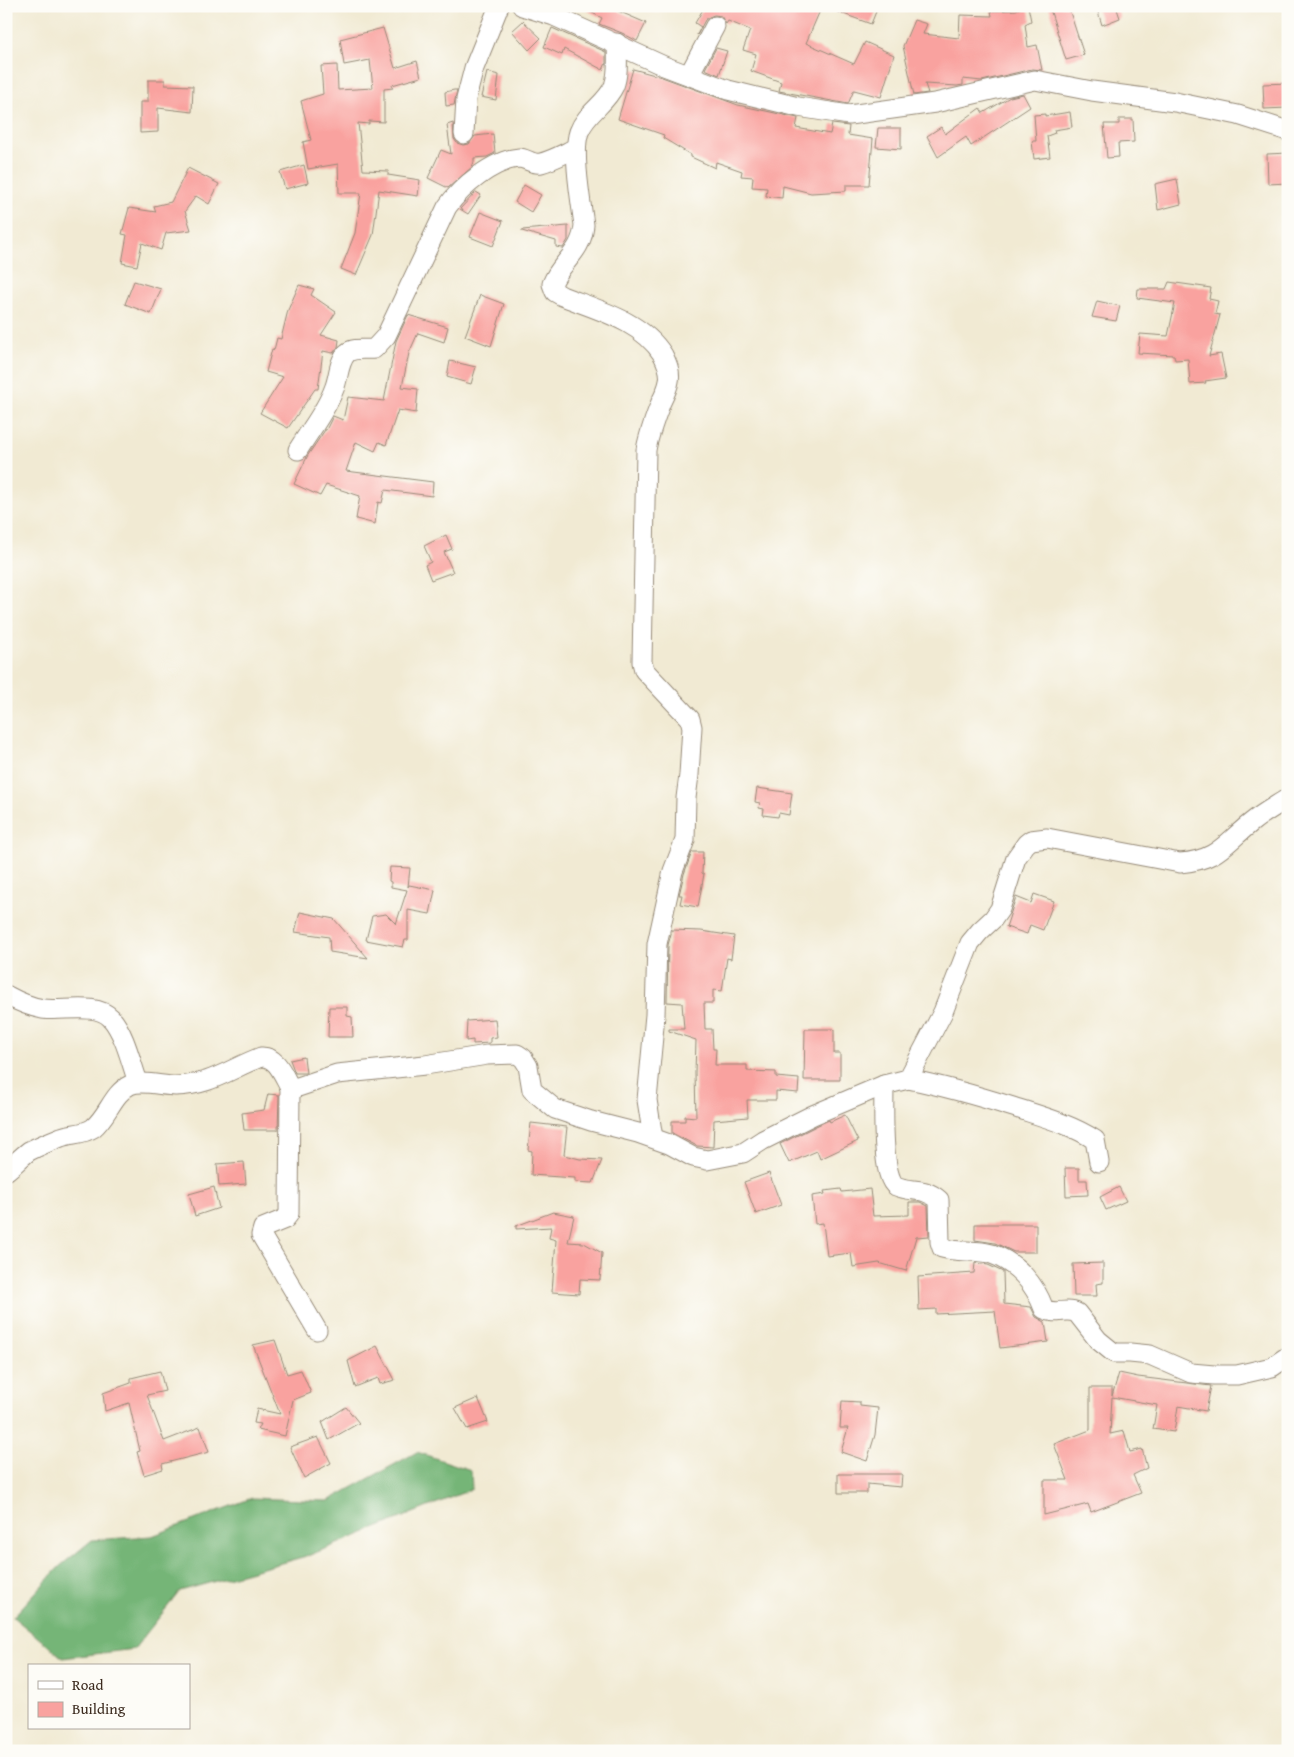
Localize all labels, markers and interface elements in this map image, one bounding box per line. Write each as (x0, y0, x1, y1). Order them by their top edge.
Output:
legend (28, 1664, 190, 1730)
text: Road (72, 1674, 103, 1695)
text: Building (72, 1698, 126, 1719)

